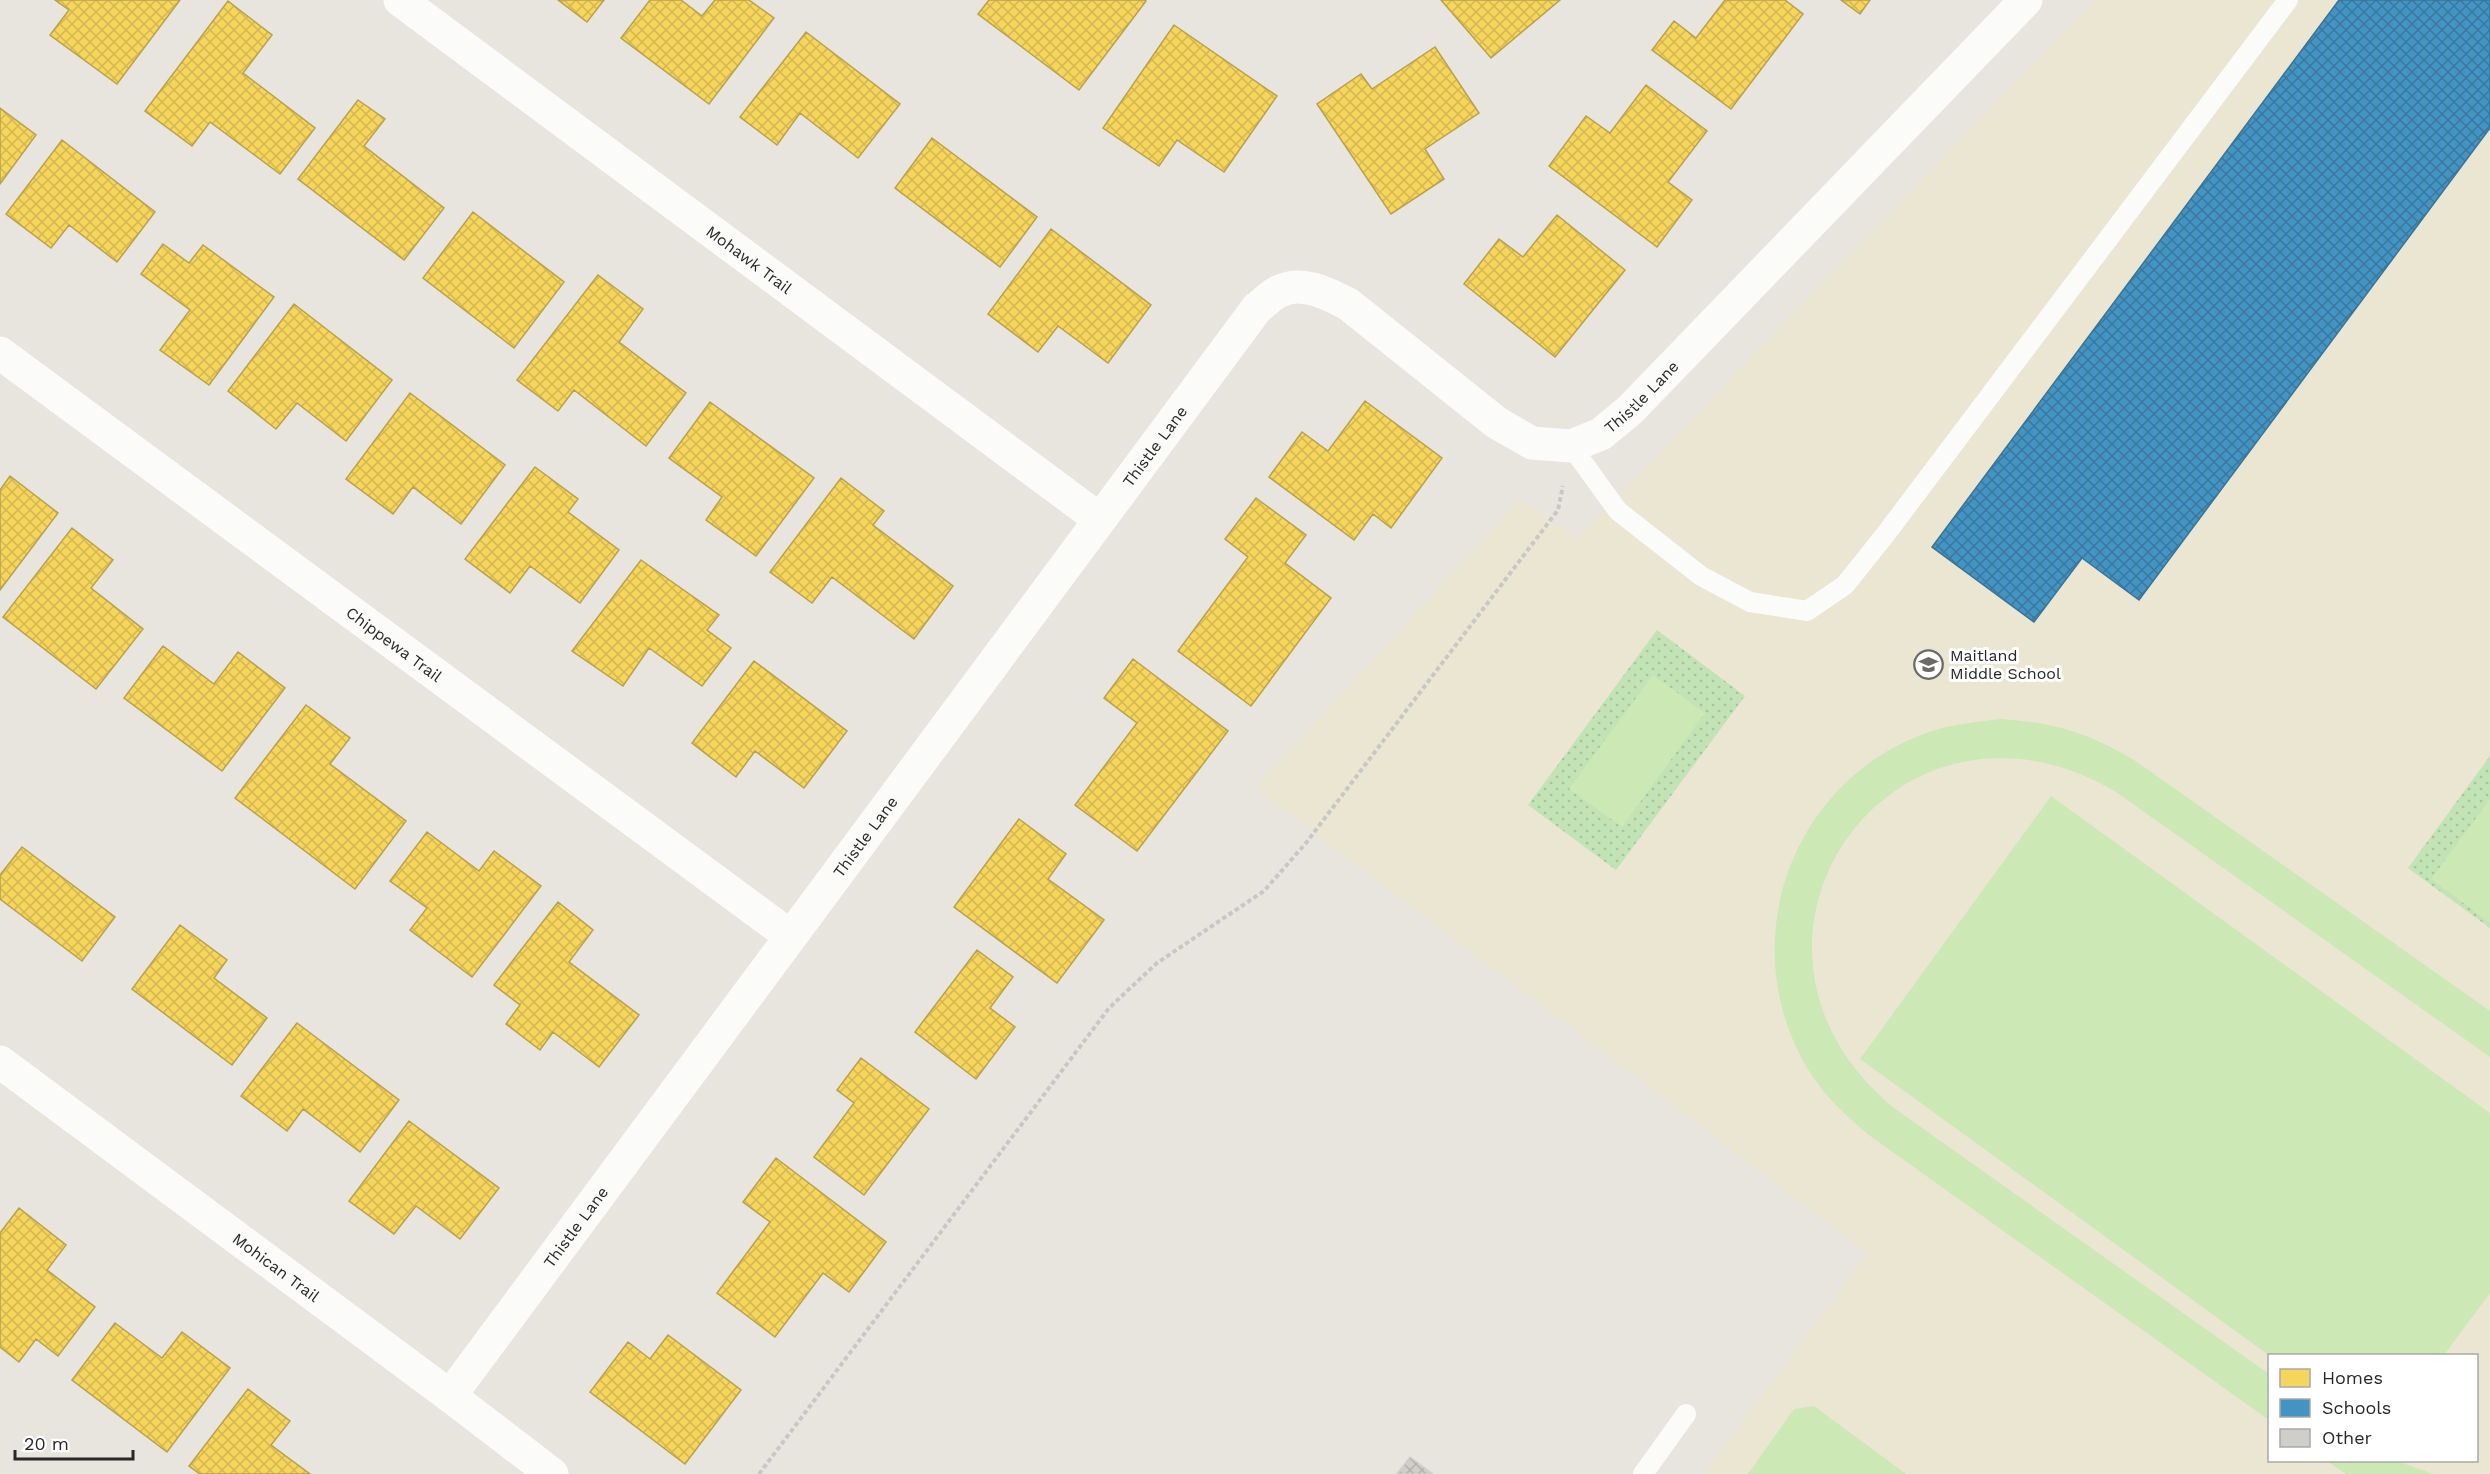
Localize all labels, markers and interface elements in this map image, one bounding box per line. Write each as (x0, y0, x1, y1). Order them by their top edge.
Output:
street label: Mohawk Trail (702, 222, 796, 298)
street label: Thistle Lane (1601, 357, 1683, 437)
street label: Thistle Lane (1119, 402, 1191, 491)
street label: Chippewa Trail (342, 603, 446, 686)
place label: Maitland Middle School (1950, 646, 2061, 683)
school or university icon: Maitland Middle School (1913, 648, 1945, 680)
street label: Thistle Lane (829, 793, 902, 881)
street label: Thistle Lane (540, 1183, 612, 1271)
street label: Mohican Trail (229, 1229, 323, 1306)
legend (2268, 1354, 2478, 1462)
text: Homes (2322, 1367, 2383, 1388)
text: Schools (2322, 1397, 2391, 1418)
scale bar (15, 1423, 134, 1461)
text: Other (2322, 1427, 2372, 1448)
text: 20 m (24, 1433, 69, 1454)

